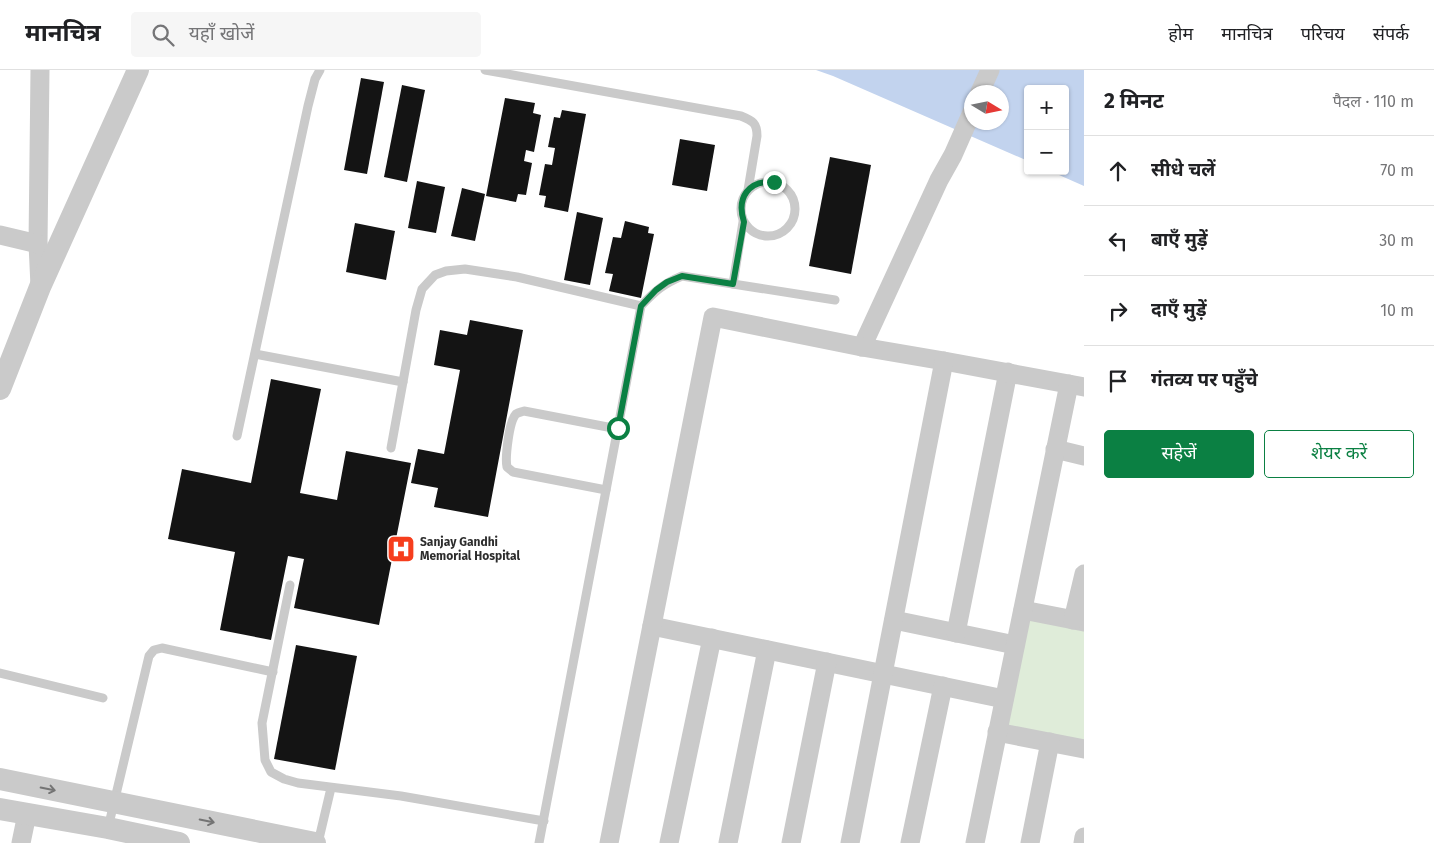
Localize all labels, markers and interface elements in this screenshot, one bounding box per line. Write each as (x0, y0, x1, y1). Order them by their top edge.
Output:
search box (131, 12, 481, 57)
text: मानचित्र (25, 19, 101, 47)
icon: search (149, 21, 177, 49)
text: यहाँ खोजें (189, 22, 254, 45)
text: होम (1168, 23, 1193, 45)
text: मानचित्र (1221, 23, 1273, 45)
text: परिचय (1301, 23, 1345, 45)
text: संपर्क (1373, 23, 1409, 45)
north arrow (964, 85, 1009, 130)
map controls (1024, 85, 1069, 175)
button: + (1024, 85, 1069, 130)
text: 2 मिनट (1104, 88, 1164, 114)
text: पैदल · 110 m (1333, 92, 1414, 111)
button: − (1024, 130, 1069, 175)
icon: ahead (1104, 157, 1132, 185)
text: सीधे चलें (1151, 158, 1215, 181)
text: 70 m (1380, 161, 1414, 180)
route end (763, 171, 786, 194)
icon: left (1104, 227, 1132, 255)
text: बाएँ मुड़ें (1151, 228, 1208, 251)
text: 30 m (1379, 231, 1414, 250)
icon: right (1104, 297, 1132, 325)
text: दाएँ मुड़ें (1151, 298, 1207, 321)
text: 10 m (1380, 301, 1414, 320)
icon: arrive (1104, 367, 1132, 395)
text: गंतव्य पर पहुँचे (1151, 368, 1258, 391)
route start (607, 417, 630, 440)
button: सहेजें (1104, 430, 1254, 478)
button: शेयर करें (1264, 430, 1414, 478)
hospital icon: Sanjay Gandhi Memorial Hospital (386, 534, 416, 564)
place label: Sanjay Gandhi Memorial Hospital (420, 535, 521, 563)
one-way arrow (39, 784, 55, 794)
one-way arrow (199, 817, 215, 826)

